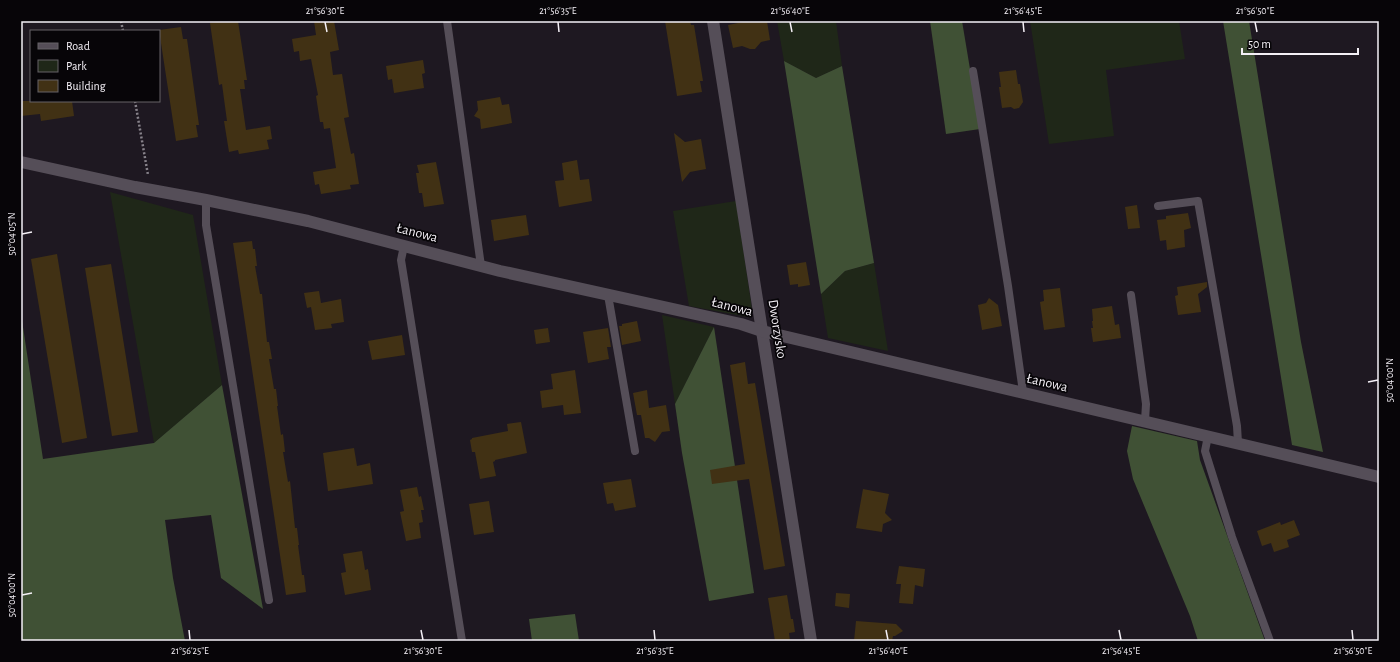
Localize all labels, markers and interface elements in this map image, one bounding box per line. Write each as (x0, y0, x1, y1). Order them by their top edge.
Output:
text: 21°56'30"E (306, 6, 344, 16)
text: 21°56'35"E (539, 6, 577, 16)
text: 21°56'40"E (770, 6, 810, 16)
text: 21°56'45"E (1004, 6, 1042, 16)
text: 21°56'50"E (1236, 6, 1274, 16)
legend (30, 30, 160, 102)
scale bar (1242, 30, 1358, 56)
text: 50 m (1248, 38, 1271, 50)
text: Road (66, 40, 90, 52)
text: Park (66, 60, 87, 72)
text: Building (66, 80, 106, 92)
text: 50°04'05"N (7, 212, 17, 256)
street label: Łanowa (395, 221, 440, 245)
street label: Łanowa (710, 295, 755, 319)
street label: Dworzysko (765, 299, 789, 360)
text: 50°04'00"N (1385, 358, 1395, 402)
street label: Łanowa (1025, 371, 1070, 395)
text: 50°04'00"N (7, 573, 17, 617)
text: 21°56'25"E (171, 646, 209, 656)
text: 21°56'30"E (404, 646, 442, 656)
text: 21°56'35"E (636, 646, 674, 656)
text: 21°56'40"E (868, 646, 908, 656)
text: 21°56'45"E (1102, 646, 1140, 656)
text: 21°56'50"E (1334, 646, 1372, 656)

